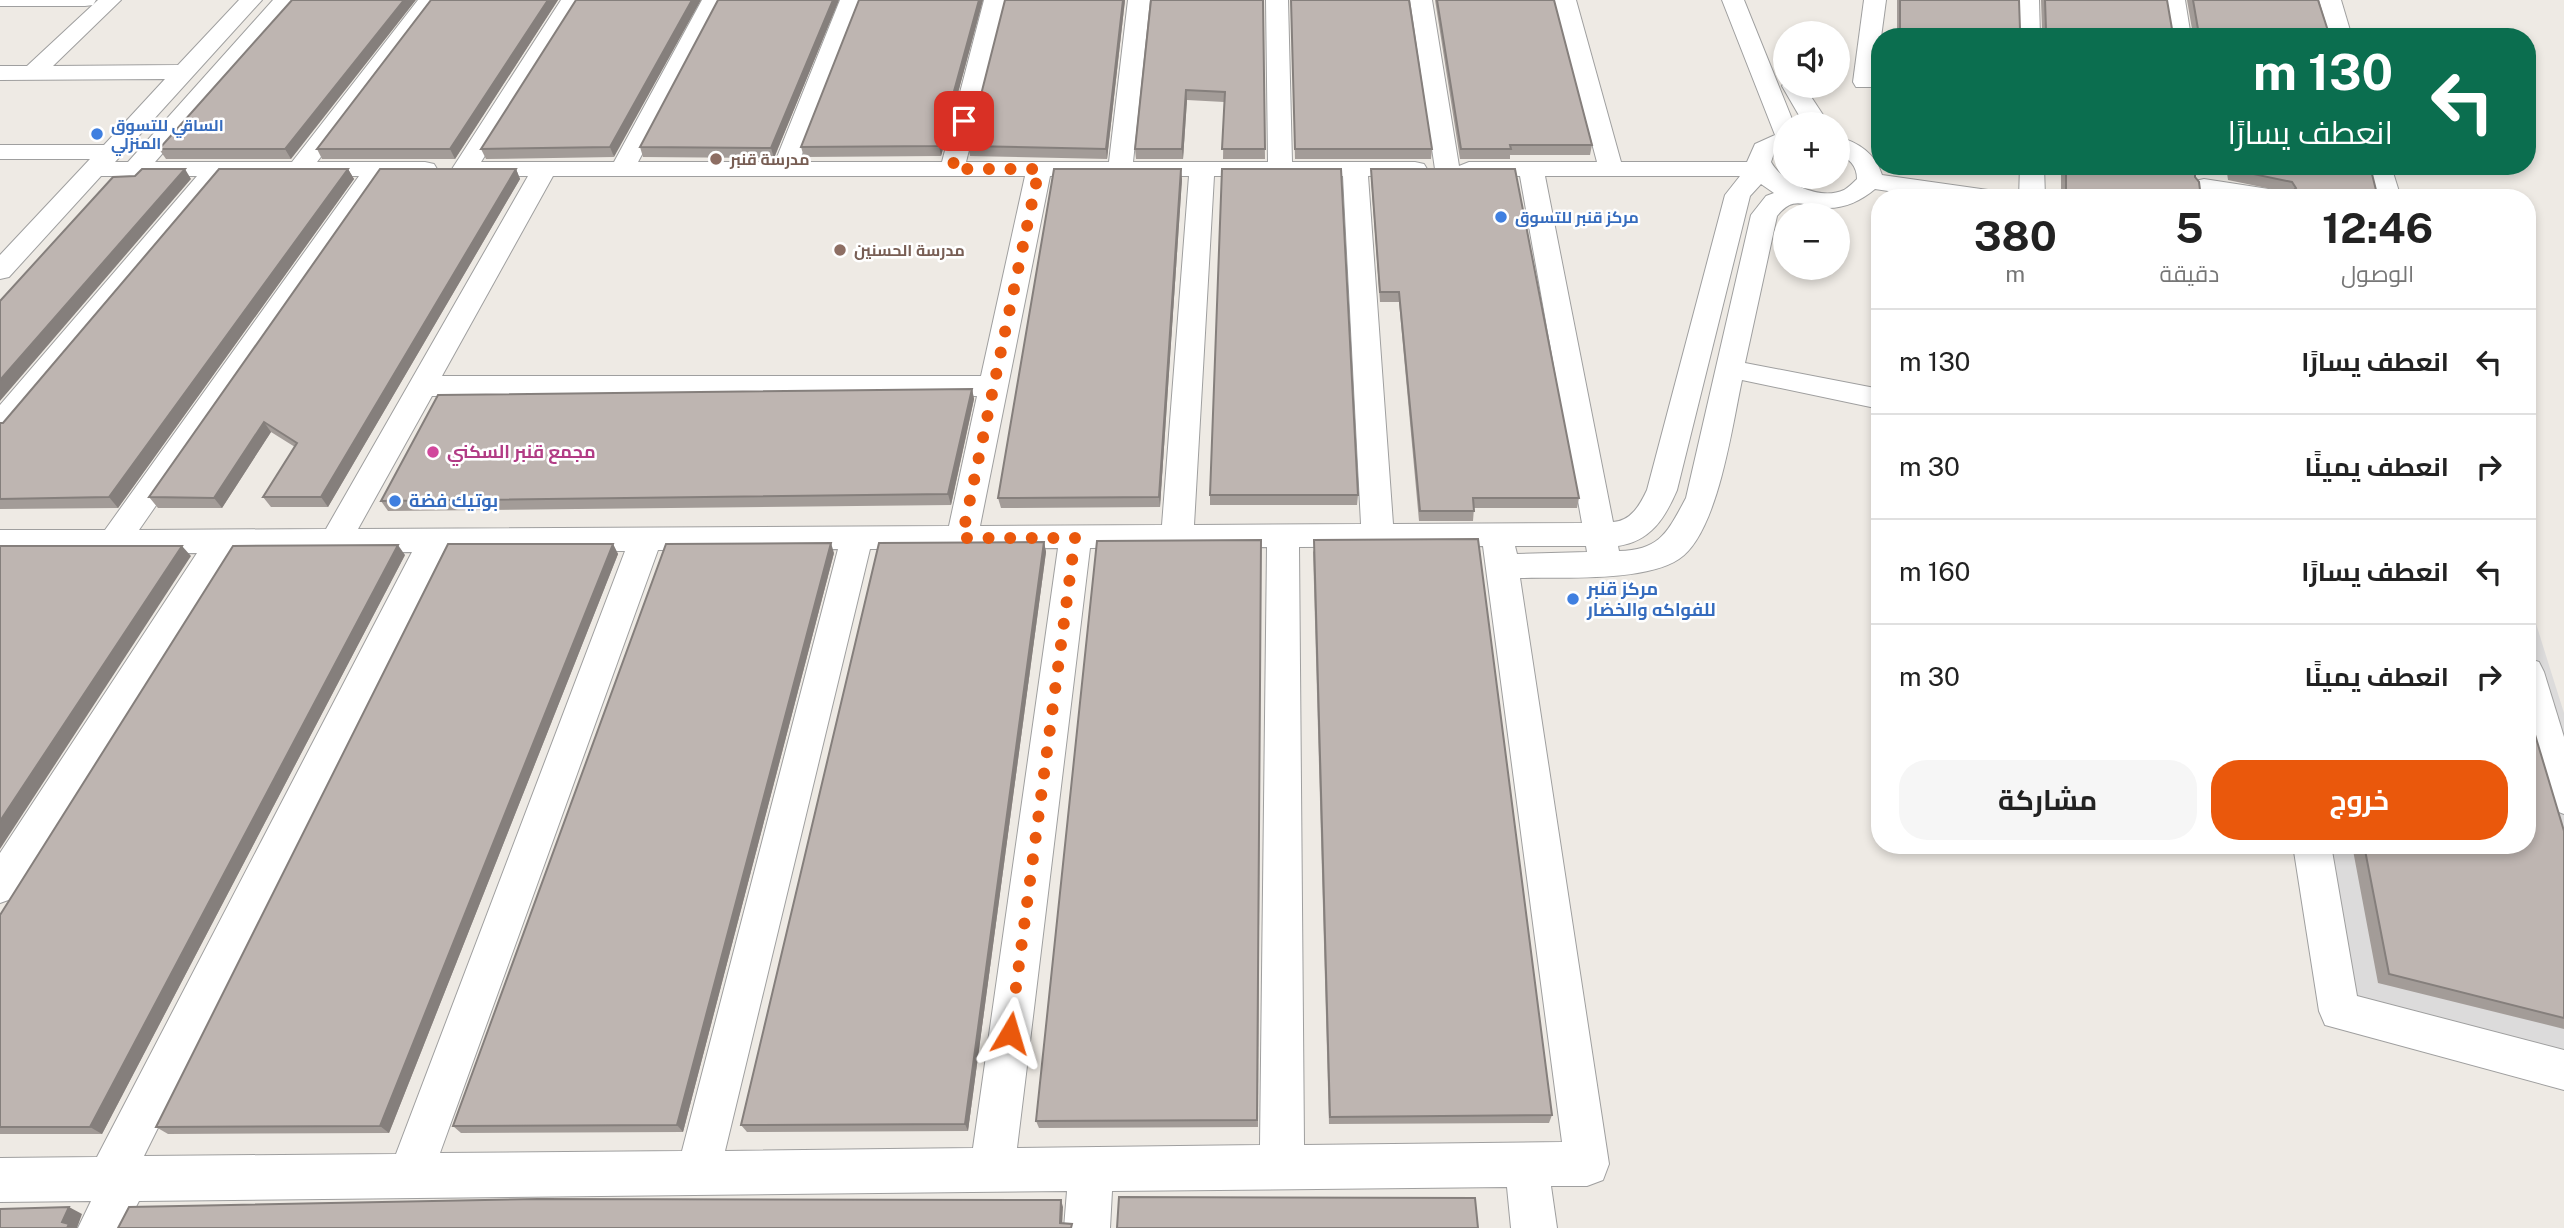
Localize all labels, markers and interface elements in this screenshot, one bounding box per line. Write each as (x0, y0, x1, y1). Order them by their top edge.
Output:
map controls (1773, 21, 1850, 280)
button: sound (1773, 21, 1850, 98)
text: 130 m (2253, 43, 2393, 101)
icon: left (2417, 56, 2508, 147)
pin (934, 91, 994, 151)
icon: arrive (945, 102, 983, 140)
button: + (1773, 112, 1850, 189)
text: انعطف يسارًا (2227, 114, 2393, 151)
place label: الساقي للتسوق المنزلي (111, 116, 224, 156)
marker: الساقي للتسوق المنزلي (89, 126, 105, 142)
place label: مدرسة قنبر (729, 150, 809, 169)
marker: مدرسة قنبر (708, 151, 724, 167)
button: − (1773, 203, 1850, 280)
text: 5 (2175, 203, 2204, 252)
text: 12:46 (2322, 203, 2433, 252)
place label: مركز قنبر للتسوق (1515, 208, 1639, 227)
marker: مركز قنبر للتسوق (1493, 209, 1509, 225)
text: 380 (1974, 211, 2057, 260)
place label: مدرسة الحسنين (854, 241, 965, 260)
marker: مدرسة الحسنين (832, 242, 848, 258)
text: m (2005, 260, 2025, 287)
text: دقيقة (2160, 260, 2219, 287)
text: الوصول (2341, 260, 2414, 287)
icon: left (2470, 343, 2508, 381)
text: 130 m (1899, 346, 1971, 377)
text: انعطف يسارًا (2301, 346, 2449, 377)
place label: مجمع قنبر السكني (447, 441, 596, 467)
marker: مجمع قنبر السكني (425, 444, 441, 460)
icon: right (2470, 448, 2508, 486)
text: 30 m (1899, 451, 1960, 482)
text: انعطف يمينًا (2305, 451, 2449, 482)
place label: بوتيك فضة (409, 490, 498, 512)
marker: بوتيك فضة (387, 493, 403, 509)
icon: left (2470, 553, 2508, 591)
text: 160 m (1899, 556, 1970, 587)
text: انعطف يسارًا (2301, 556, 2449, 587)
place label: مركز قنبر للفواكه والخضار (1586, 578, 1716, 621)
marker: مركز قنبر للفواكه والخضار (1565, 591, 1581, 607)
icon: right (2470, 658, 2508, 696)
text: 30 m (1899, 661, 1960, 692)
text: انعطف يمينًا (2305, 661, 2449, 692)
button: مشاركة (1899, 760, 2197, 840)
button: خروج (2211, 760, 2508, 840)
position arrow (973, 996, 1047, 1070)

